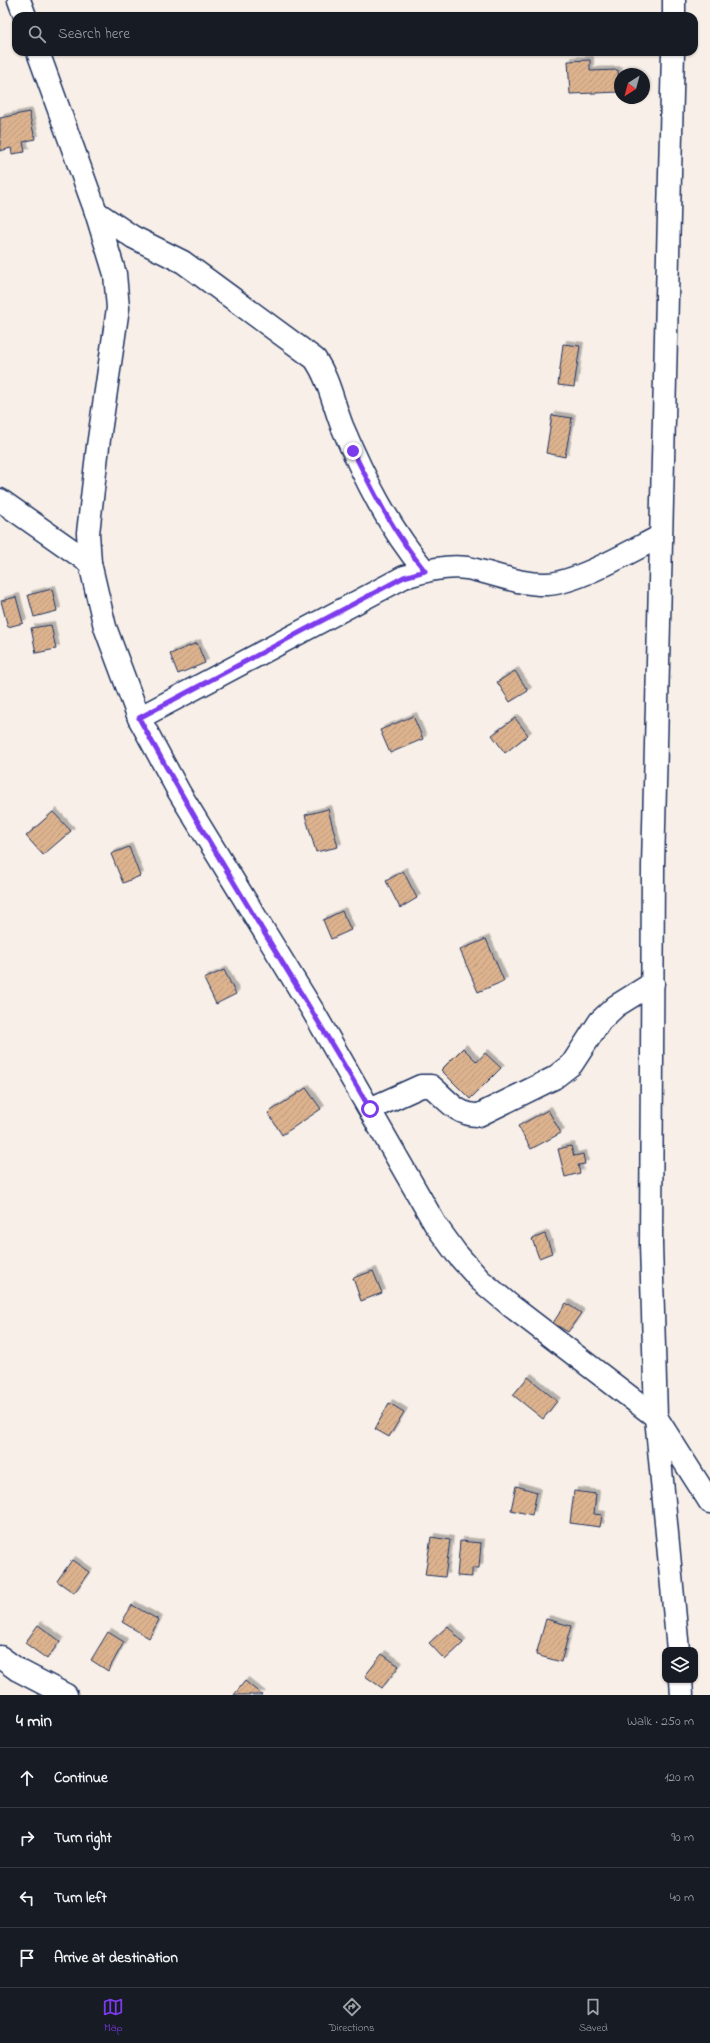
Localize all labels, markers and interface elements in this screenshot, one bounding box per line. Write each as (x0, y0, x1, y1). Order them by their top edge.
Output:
search box (12, 12, 698, 56)
icon: search (26, 23, 48, 45)
text: Search here (58, 23, 130, 45)
north arrow (614, 68, 650, 104)
route end (344, 442, 362, 460)
route start (361, 1100, 379, 1118)
map controls (662, 1647, 698, 1683)
button: layers (662, 1647, 698, 1683)
text: 4 min (16, 1709, 52, 1734)
text: Walk · 250 m (627, 1712, 694, 1731)
icon: ahead (16, 1767, 38, 1789)
text: Continue (54, 1767, 108, 1789)
text: 120 m (664, 1768, 694, 1787)
icon: right (16, 1827, 38, 1849)
text: Turn right (54, 1827, 112, 1849)
text: 90 m (671, 1828, 694, 1847)
icon: left (16, 1887, 38, 1909)
text: Turn left (54, 1887, 107, 1909)
text: 40 m (670, 1888, 694, 1907)
icon: arrive (16, 1947, 38, 1969)
text: Arrive at destination (54, 1947, 178, 1969)
tab: Map (102, 1996, 124, 2036)
tab: Directions (329, 1996, 375, 2036)
tab: Saved (579, 1996, 608, 2036)

